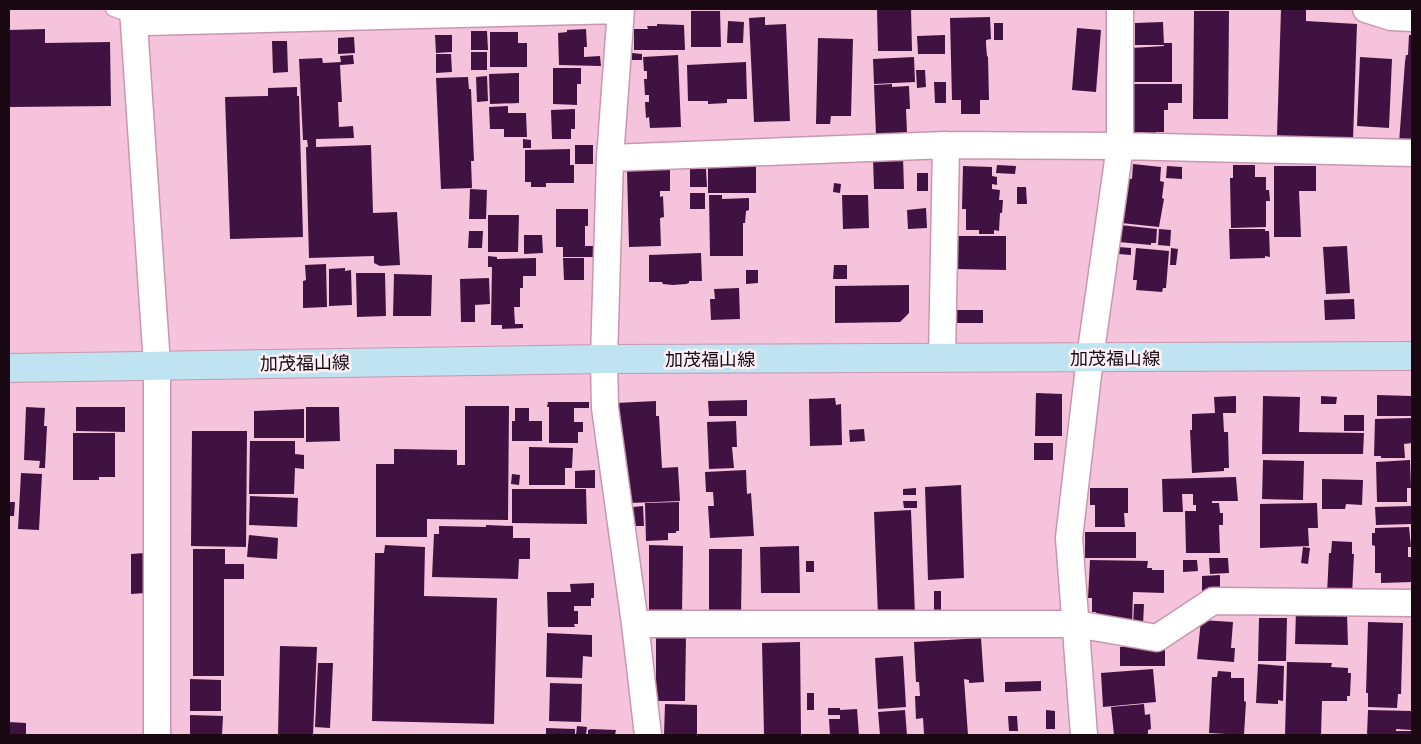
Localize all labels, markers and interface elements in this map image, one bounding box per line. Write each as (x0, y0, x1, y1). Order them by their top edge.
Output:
street label: 加茂福山線 (1070, 347, 1160, 370)
street label: 加茂福山線 (665, 348, 755, 371)
street label: 加茂福山線 (260, 351, 350, 375)

